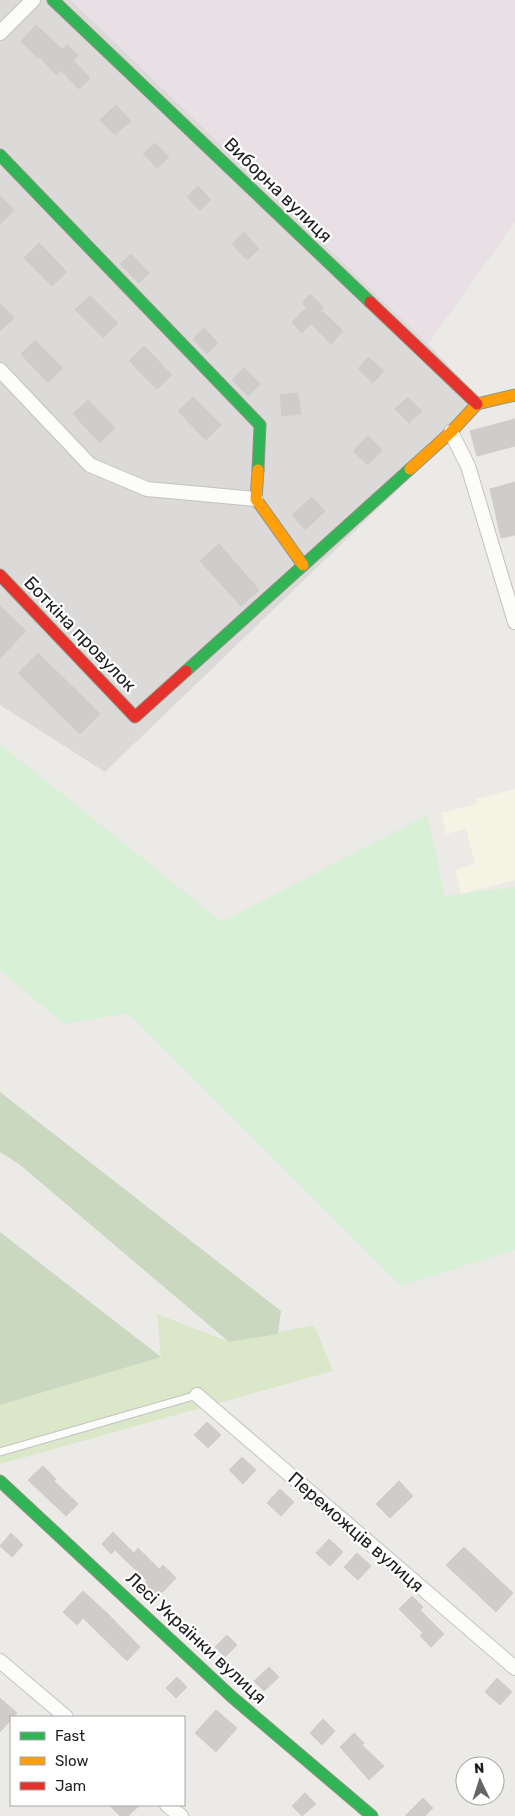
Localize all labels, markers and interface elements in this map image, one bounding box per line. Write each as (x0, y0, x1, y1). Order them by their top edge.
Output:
street label: Виборна вулиця (219, 133, 337, 247)
street label: Боткіна провулок (19, 572, 141, 697)
street label: Переможців вулиця (284, 1467, 428, 1597)
street label: Лесі Українки вулиця (121, 1567, 271, 1709)
legend (10, 1716, 185, 1806)
text: Fast (55, 1727, 85, 1745)
text: Slow (55, 1752, 88, 1770)
north arrow (455, 1756, 505, 1806)
text: N (474, 1760, 485, 1777)
text: Jam (55, 1777, 86, 1795)

